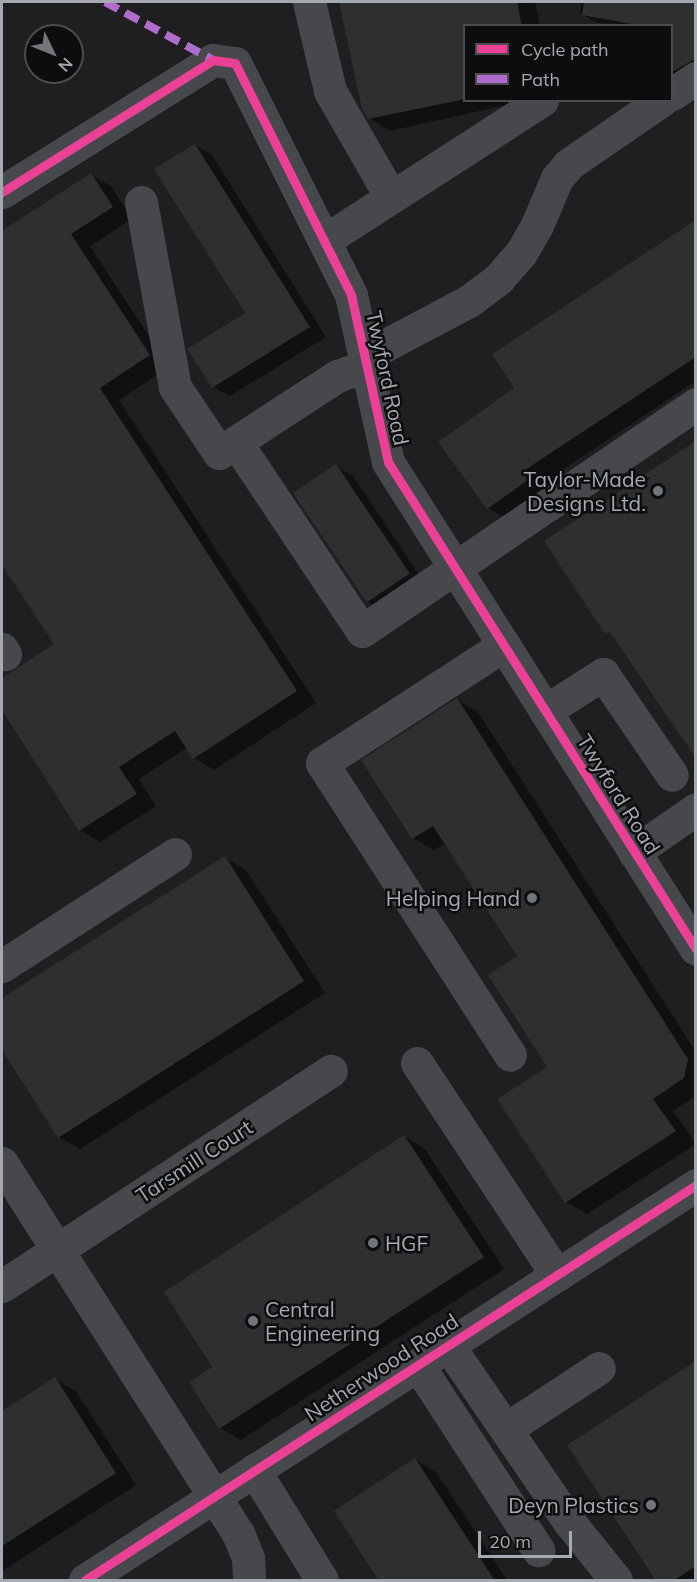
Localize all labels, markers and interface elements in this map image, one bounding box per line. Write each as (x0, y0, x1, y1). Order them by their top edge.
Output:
north arrow (24, 24, 84, 84)
legend (463, 24, 673, 102)
text: Cycle path (521, 38, 608, 61)
text: N (54, 54, 77, 76)
text: Path (521, 68, 560, 91)
street label: Twyford Road (361, 308, 415, 448)
place label: Taylor-Made Designs Ltd. (524, 466, 646, 516)
marker: Taylor-Made Designs Ltd. (651, 484, 665, 498)
street label: Twyford Road (572, 729, 666, 859)
place label: Helping Hand (386, 885, 520, 911)
marker: Helping Hand (525, 891, 539, 905)
street label: Tarsmill Court (131, 1114, 257, 1208)
place label: HGF (385, 1230, 428, 1256)
marker: HGF (366, 1236, 380, 1250)
place label: Central Engineering (265, 1296, 380, 1346)
street label: Netherwood Road (299, 1308, 463, 1426)
marker: Central Engineering (246, 1314, 260, 1328)
place label: Deyn Plastics (508, 1492, 639, 1518)
marker: Deyn Plastics (644, 1498, 658, 1512)
scale bar (481, 1519, 576, 1557)
text: 20 m (489, 1530, 531, 1553)

